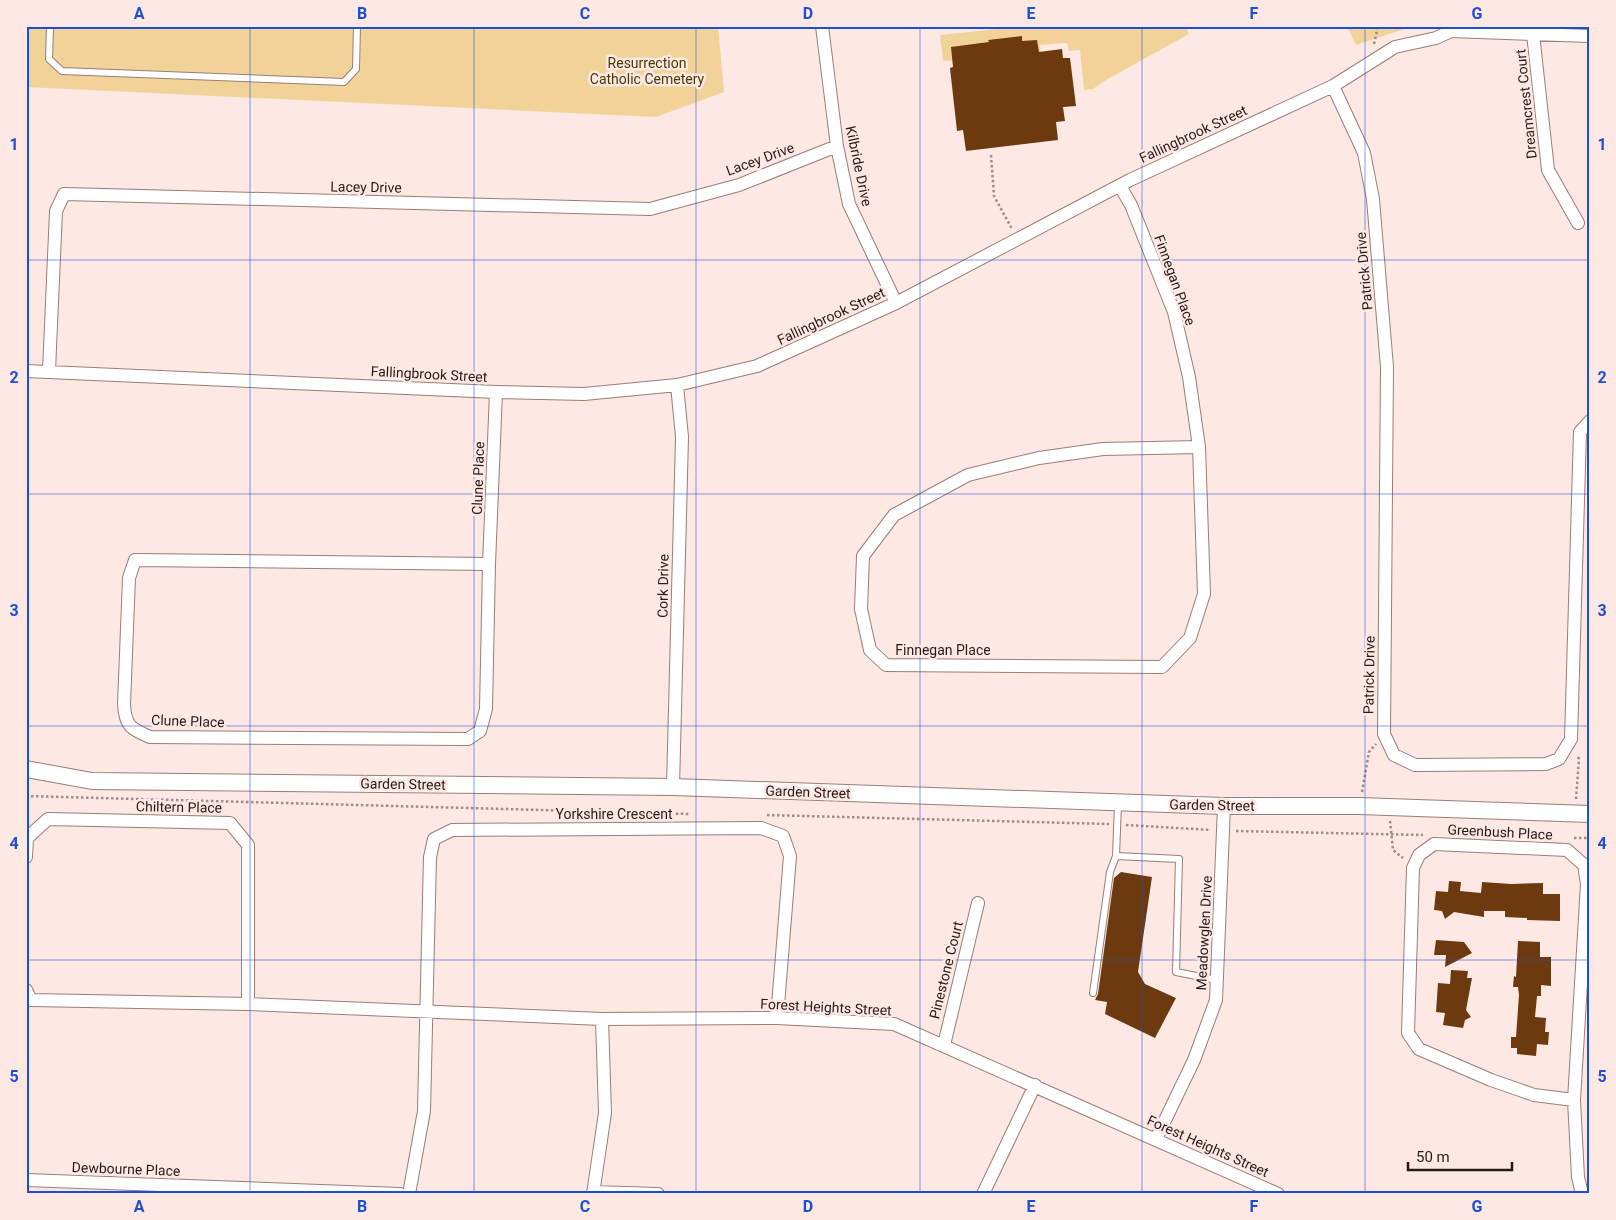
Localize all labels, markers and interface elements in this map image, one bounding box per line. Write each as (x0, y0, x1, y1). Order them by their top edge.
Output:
text: A (134, 4, 145, 23)
text: B (357, 4, 367, 23)
text: C (580, 4, 590, 23)
text: D (803, 4, 813, 23)
text: E (1027, 4, 1036, 23)
text: F (1250, 4, 1259, 23)
text: G (1472, 4, 1483, 23)
street label: Dreamcrest Court (1512, 48, 1540, 160)
park label: Resurrection Catholic Cemetery (590, 55, 705, 87)
street label: Fallingbrook Street (1137, 102, 1250, 166)
street label: Kilbride Drive (843, 124, 875, 208)
text: 1 (9, 135, 19, 154)
text: 1 (1597, 135, 1607, 154)
street label: Lacey Drive (724, 139, 796, 179)
street label: Lacey Drive (330, 178, 402, 196)
street label: Patrick Drive (1353, 231, 1375, 311)
street label: Finnegan Place (1151, 232, 1199, 328)
street label: Fallingbrook Street (775, 284, 888, 348)
street label: Fallingbrook Street (370, 363, 488, 385)
text: 2 (9, 368, 19, 387)
text: 2 (1597, 368, 1607, 387)
street label: Clune Place (469, 441, 487, 515)
street label: Cork Drive (654, 554, 672, 618)
text: 3 (9, 601, 19, 620)
text: 3 (1597, 601, 1607, 620)
street label: Patrick Drive (1360, 636, 1378, 714)
street label: Finnegan Place (895, 642, 991, 658)
street label: Clune Place (151, 712, 225, 730)
street label: Garden Street (360, 775, 446, 793)
street label: Garden Street (765, 783, 851, 801)
street label: Garden Street (1169, 796, 1255, 814)
street label: Chiltern Place (136, 798, 222, 816)
street label: Yorkshire Crescent (555, 806, 673, 822)
street label: Greenbush Place (1447, 821, 1553, 843)
text: 4 (9, 834, 19, 853)
text: 4 (1597, 834, 1607, 853)
street label: Meadowglen Drive (1193, 875, 1215, 991)
street label: Pinestone Court (926, 919, 966, 1021)
street label: Forest Heights Street (760, 996, 892, 1018)
text: 5 (9, 1067, 19, 1086)
text: 5 (1597, 1067, 1607, 1086)
street label: Forest Heights Street (1145, 1112, 1272, 1180)
scale bar (1408, 1140, 1512, 1172)
text: 50 m (1416, 1148, 1450, 1166)
street label: Dewbourne Place (71, 1159, 181, 1179)
text: A (134, 1197, 145, 1216)
text: B (357, 1197, 367, 1216)
text: C (580, 1197, 590, 1216)
text: D (803, 1197, 813, 1216)
text: E (1027, 1197, 1036, 1216)
text: F (1250, 1197, 1259, 1216)
text: G (1472, 1197, 1483, 1216)

